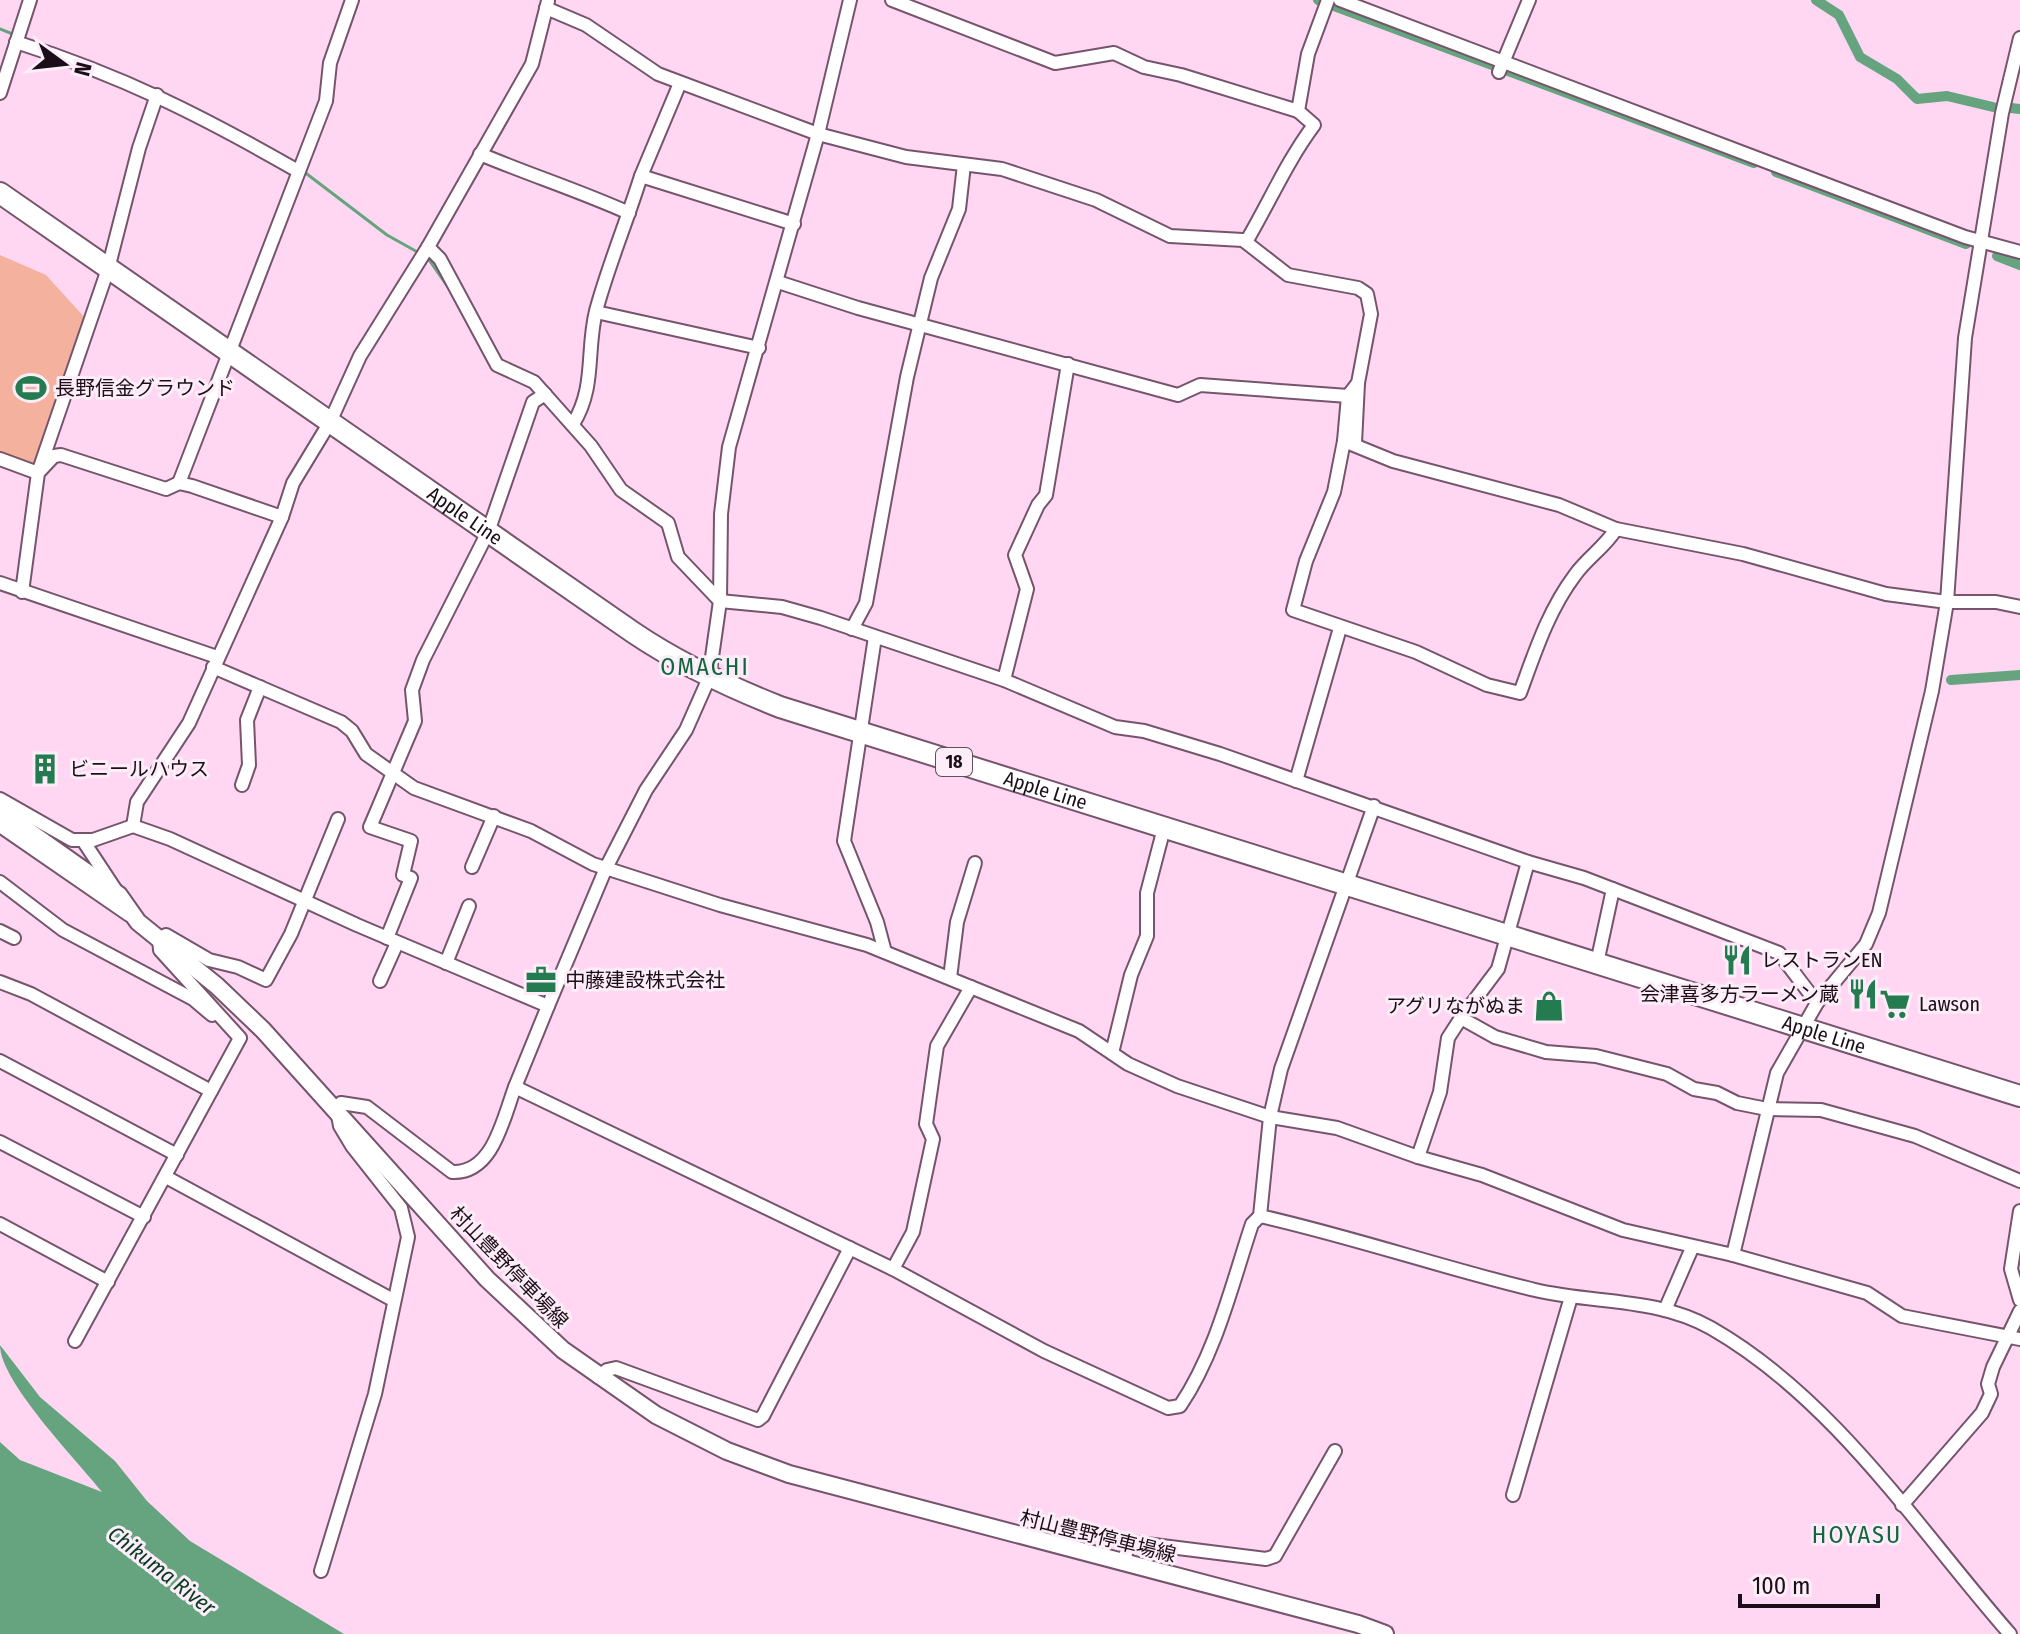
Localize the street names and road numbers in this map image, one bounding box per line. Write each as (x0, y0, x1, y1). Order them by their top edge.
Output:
street label: Apple Line (423, 481, 507, 550)
road number: 18 (936, 748, 972, 776)
street label: Apple Line (1001, 766, 1090, 815)
street label: Apple Line (1780, 1010, 1869, 1059)
street label: 村山豊野停車場線 (445, 1201, 573, 1333)
street label: 村山豊野停車場線 (1017, 1505, 1179, 1567)

